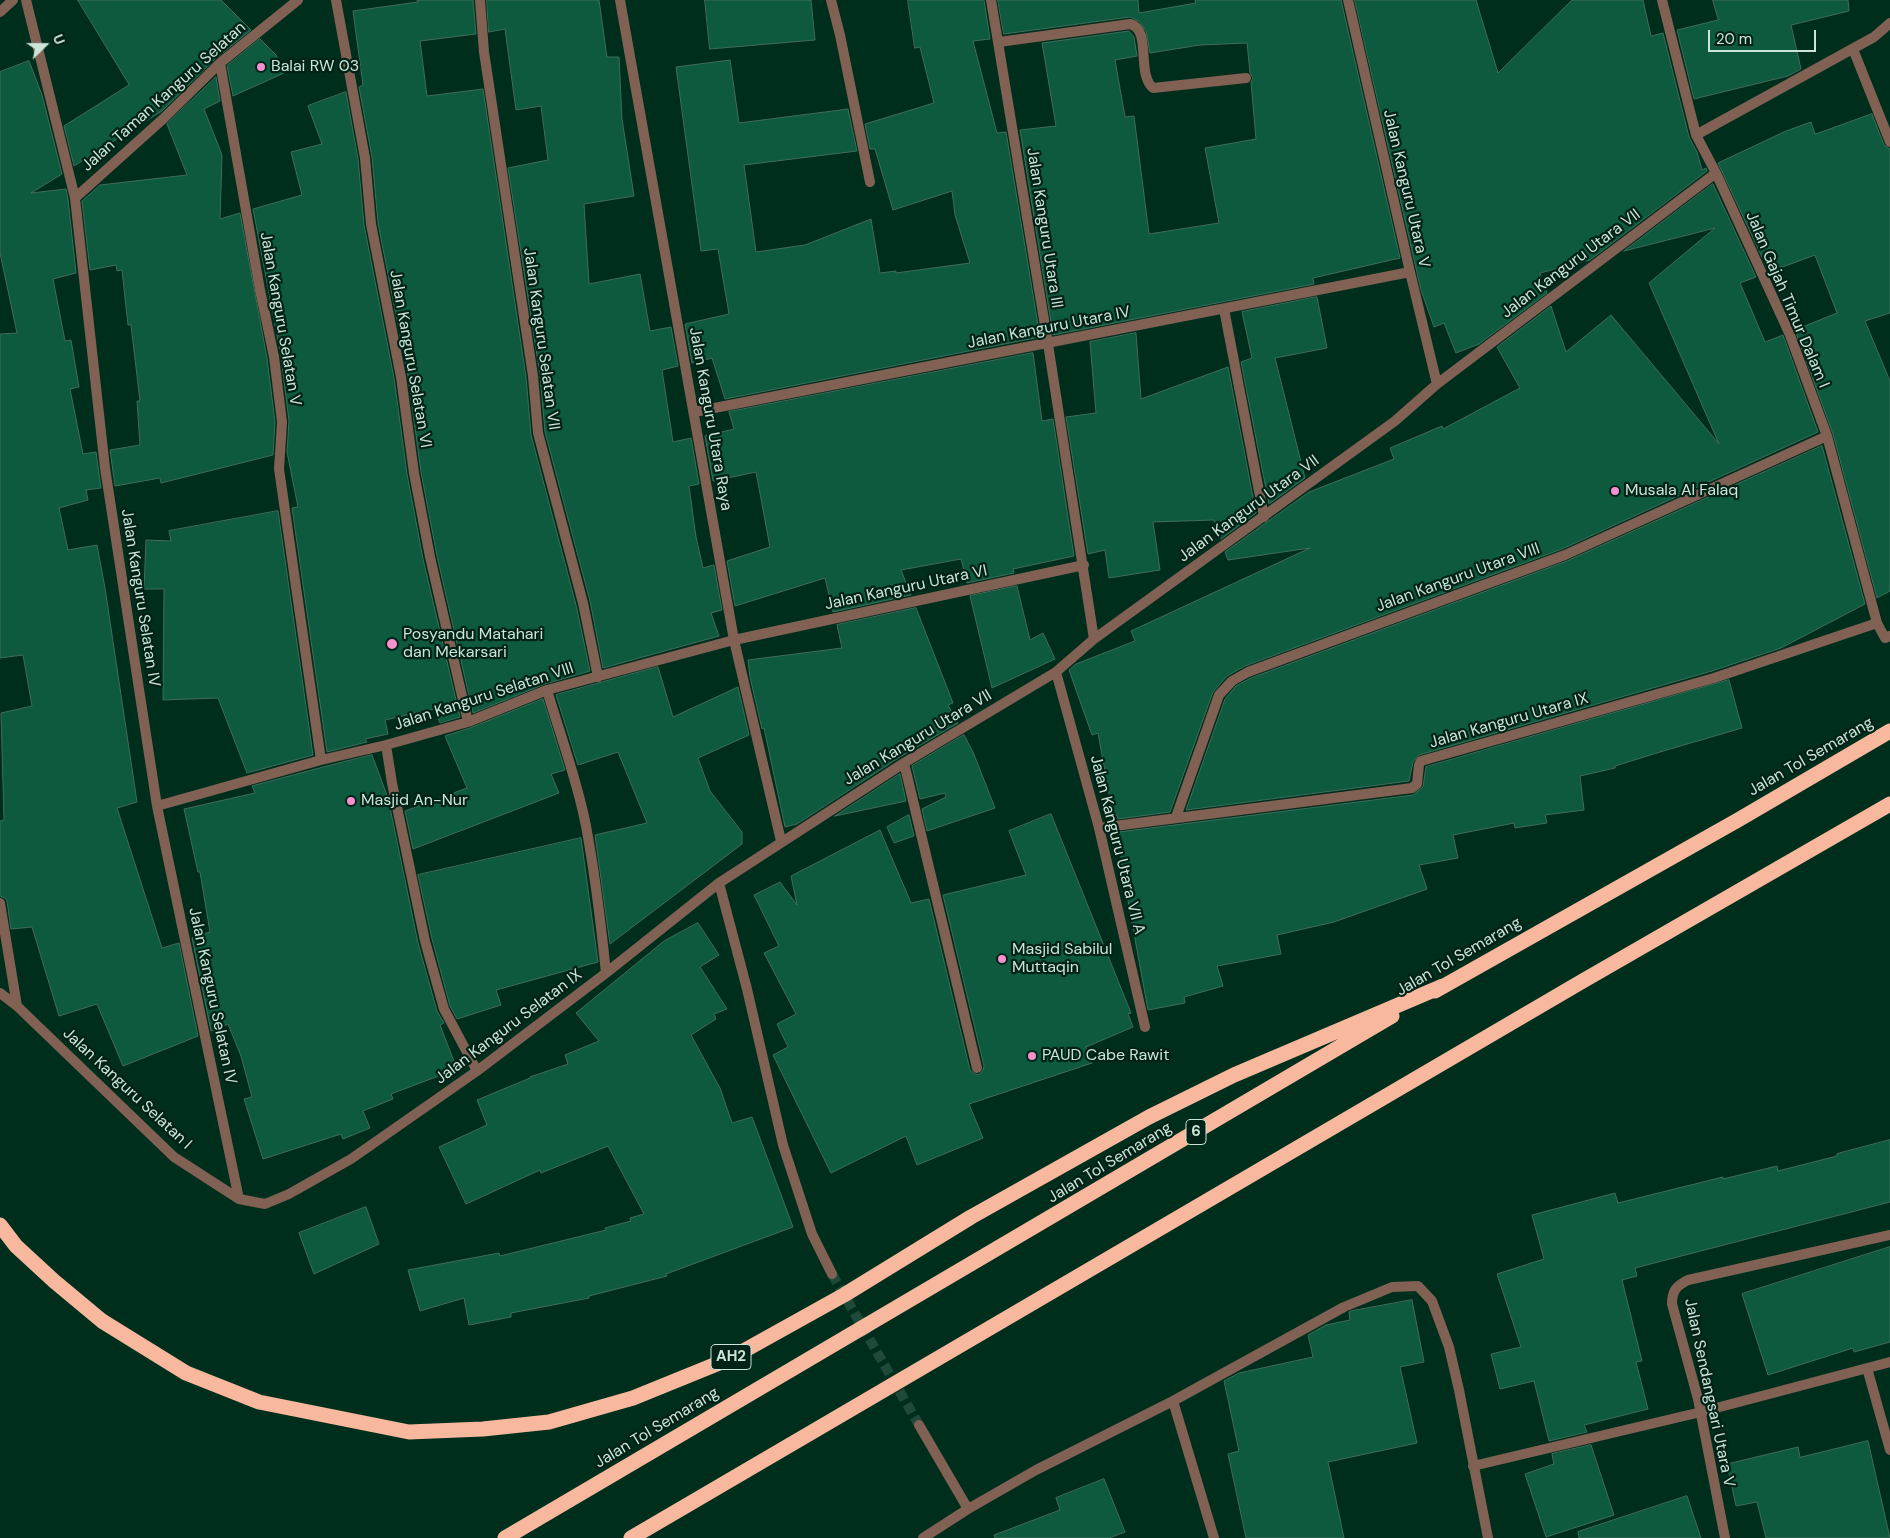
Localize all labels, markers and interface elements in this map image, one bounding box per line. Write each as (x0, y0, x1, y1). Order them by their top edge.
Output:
street label: Jalan Taman Kanguru Selatan (78, 18, 250, 176)
north arrow (20, 20, 70, 70)
scale bar (1710, 20, 1818, 52)
text: 20 m (1716, 29, 1752, 49)
text: U (49, 32, 69, 47)
place label: Balai RW 03 (271, 57, 359, 77)
marker: Balai RW 03 (255, 61, 267, 73)
street label: Jalan Kanguru Utara V (1378, 108, 1434, 270)
street label: Jalan Kanguru Utara III (1022, 146, 1066, 310)
street label: Jalan Kanguru Utara VII (1498, 205, 1644, 323)
street label: Jalan Gajah Timur Dalam I (1741, 209, 1833, 391)
street label: Jalan Kanguru Selatan V (255, 231, 305, 407)
street label: Jalan Kanguru Selatan VII (519, 247, 563, 431)
street label: Jalan Kanguru Selatan VI (385, 269, 435, 449)
street label: Jalan Kanguru Utara IV (966, 303, 1132, 353)
street label: Jalan Kanguru Utara Raya (684, 326, 736, 512)
street label: Jalan Kanguru Utara VII (1175, 451, 1323, 567)
place label: Musala Al Falaq (1625, 481, 1738, 501)
marker: Musala Al Falaq (1609, 485, 1621, 497)
street label: Jalan Kanguru Selatan IV (116, 508, 164, 688)
street label: Jalan Kanguru Utara VIII (1373, 539, 1543, 617)
street label: Jalan Kanguru Utara VI (823, 561, 989, 615)
place label: Posyandu Matahari dan Mekarsari (403, 625, 543, 663)
marker: Posyandu Matahari dan Mekarsari (385, 637, 399, 651)
street label: Jalan Kanguru Selatan VIII (392, 659, 576, 735)
street label: Jalan Kanguru Utara VII (841, 686, 995, 790)
street label: Jalan Kanguru Utara IX (1427, 689, 1591, 753)
street label: Jalan Tol Semarang (1745, 713, 1877, 801)
street label: Jalan Kanguru Utara VII A (1085, 753, 1149, 937)
place label: Masjid An-Nur (361, 791, 468, 811)
marker: Masjid An-Nur (345, 795, 357, 807)
street label: Jalan Kanguru Selatan IV (184, 906, 240, 1086)
street label: Jalan Tol Semarang (1393, 913, 1525, 1001)
place label: Masjid Sabilul Muttaqin (1012, 940, 1112, 978)
marker: Masjid Sabilul Muttaqin (996, 953, 1008, 965)
street label: Jalan Kanguru Selatan IX (432, 965, 586, 1089)
street label: Jalan Kanguru Selatan I (59, 1024, 195, 1154)
place label: PAUD Cabe Rawit (1042, 1046, 1169, 1066)
marker: PAUD Cabe Rawit (1026, 1050, 1038, 1062)
street label: Jalan Tol Semarang (1044, 1118, 1176, 1208)
road number: 6 (1186, 1120, 1206, 1144)
street label: Jalan Sendangsari Utara V (1680, 1297, 1738, 1489)
road number: AH2 (711, 1344, 751, 1370)
street label: Jalan Tol Semarang (591, 1383, 723, 1473)

